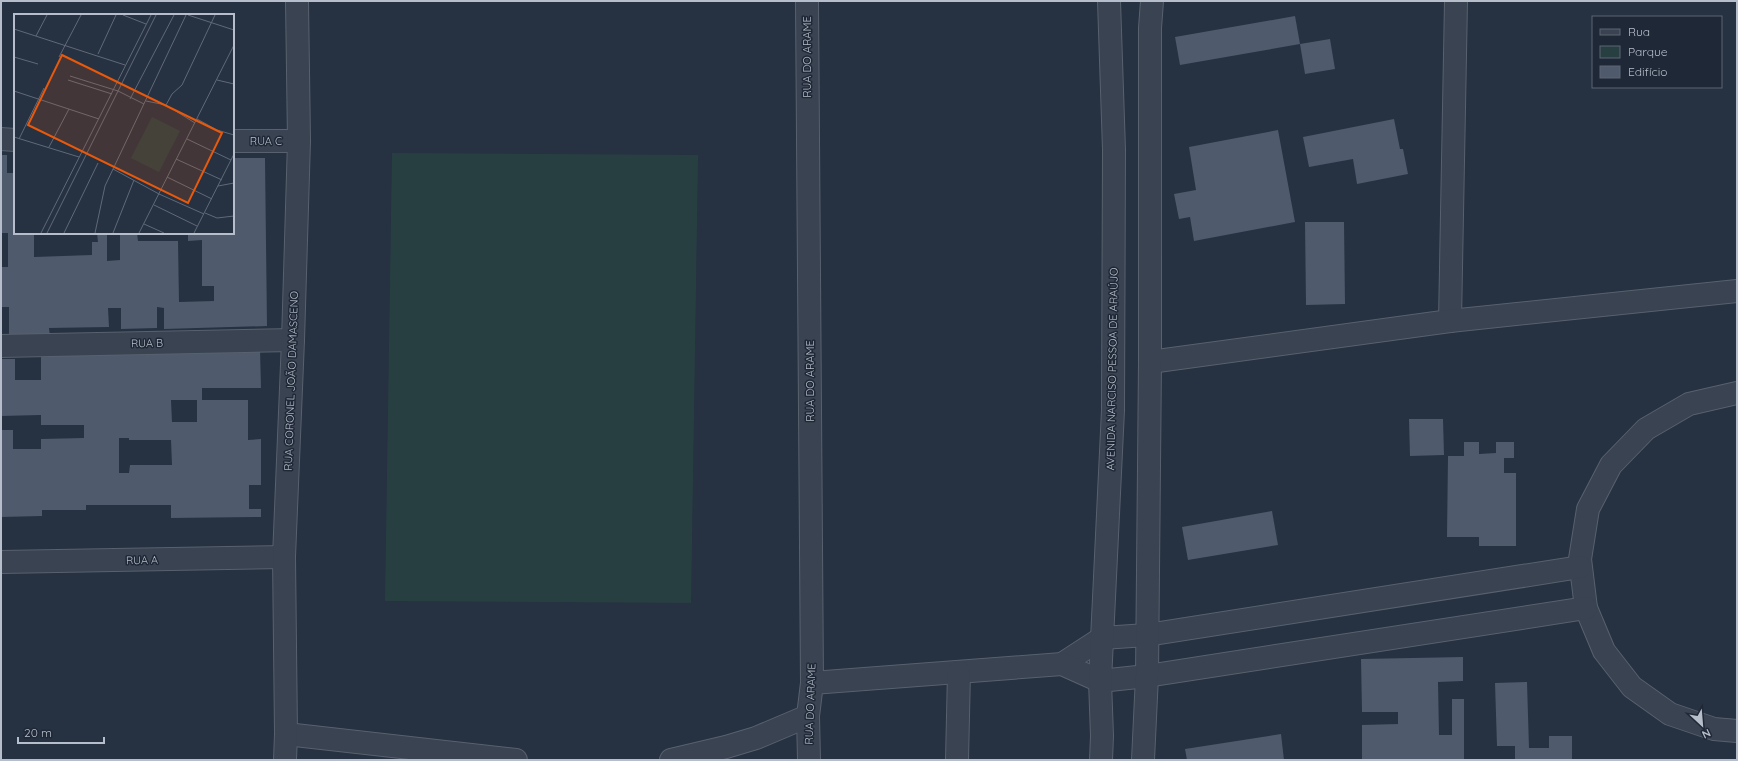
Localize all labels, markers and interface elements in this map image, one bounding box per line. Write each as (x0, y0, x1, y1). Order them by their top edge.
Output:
inset map (14, 14, 234, 234)
street label: RUA DO ARAME (800, 16, 814, 98)
legend (1592, 16, 1722, 88)
text: Rua (1628, 24, 1650, 39)
text: Parque (1628, 44, 1668, 59)
text: Edifício (1628, 64, 1668, 79)
street label: RUA C (250, 134, 282, 148)
street label: AVENIDA NARCISO PESSOA DE ARAÚJO (1103, 267, 1121, 471)
street label: RUA CORONEL JOÃO DAMASCENO (281, 291, 301, 471)
street label: RUA B (131, 336, 163, 350)
street label: RUA DO ARAME (803, 340, 817, 422)
street label: RUA A (126, 553, 158, 567)
street label: RUA DO ARAME (802, 663, 818, 745)
north arrow (1682, 705, 1722, 745)
scale bar (18, 719, 104, 745)
text: 20 m (24, 725, 52, 740)
text: N (1700, 726, 1713, 742)

